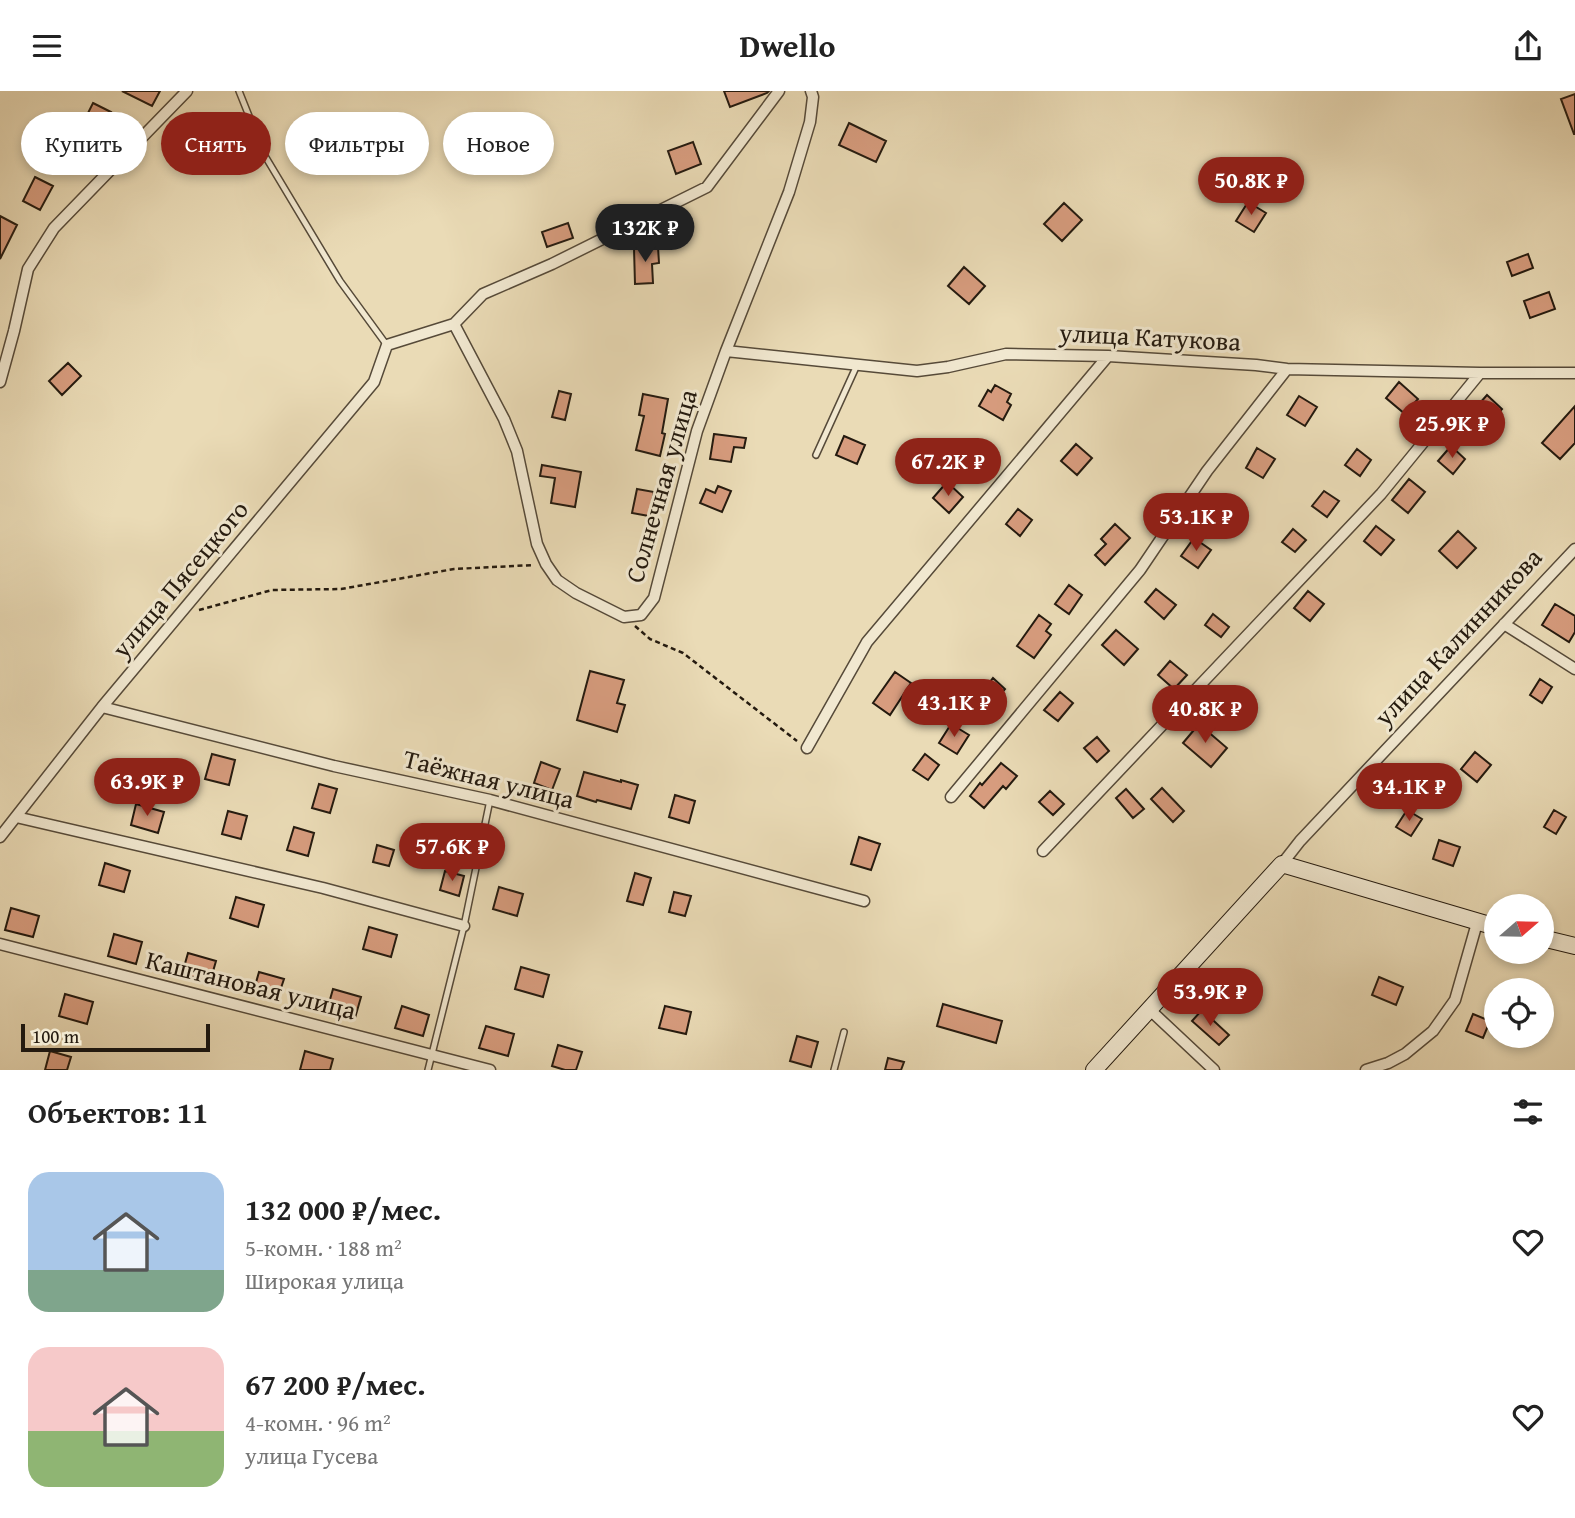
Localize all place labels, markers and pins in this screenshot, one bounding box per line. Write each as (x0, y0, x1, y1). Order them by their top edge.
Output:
pin: 50.8K ₽ (1186, 157, 1316, 217)
pin: 132K ₽ (588, 205, 702, 264)
pin: 25.9K ₽ (1387, 401, 1517, 460)
pin: 67.2K ₽ (883, 439, 1013, 498)
pin: 53.1K ₽ (1131, 493, 1261, 553)
pin: 43.1K ₽ (889, 679, 1019, 739)
pin: 40.8K ₽ (1140, 685, 1270, 745)
pin: 63.9K ₽ (82, 759, 212, 818)
pin: 34.1K ₽ (1344, 763, 1474, 823)
pin: 57.6K ₽ (387, 823, 517, 883)
pin: 53.9K ₽ (1145, 969, 1275, 1028)

